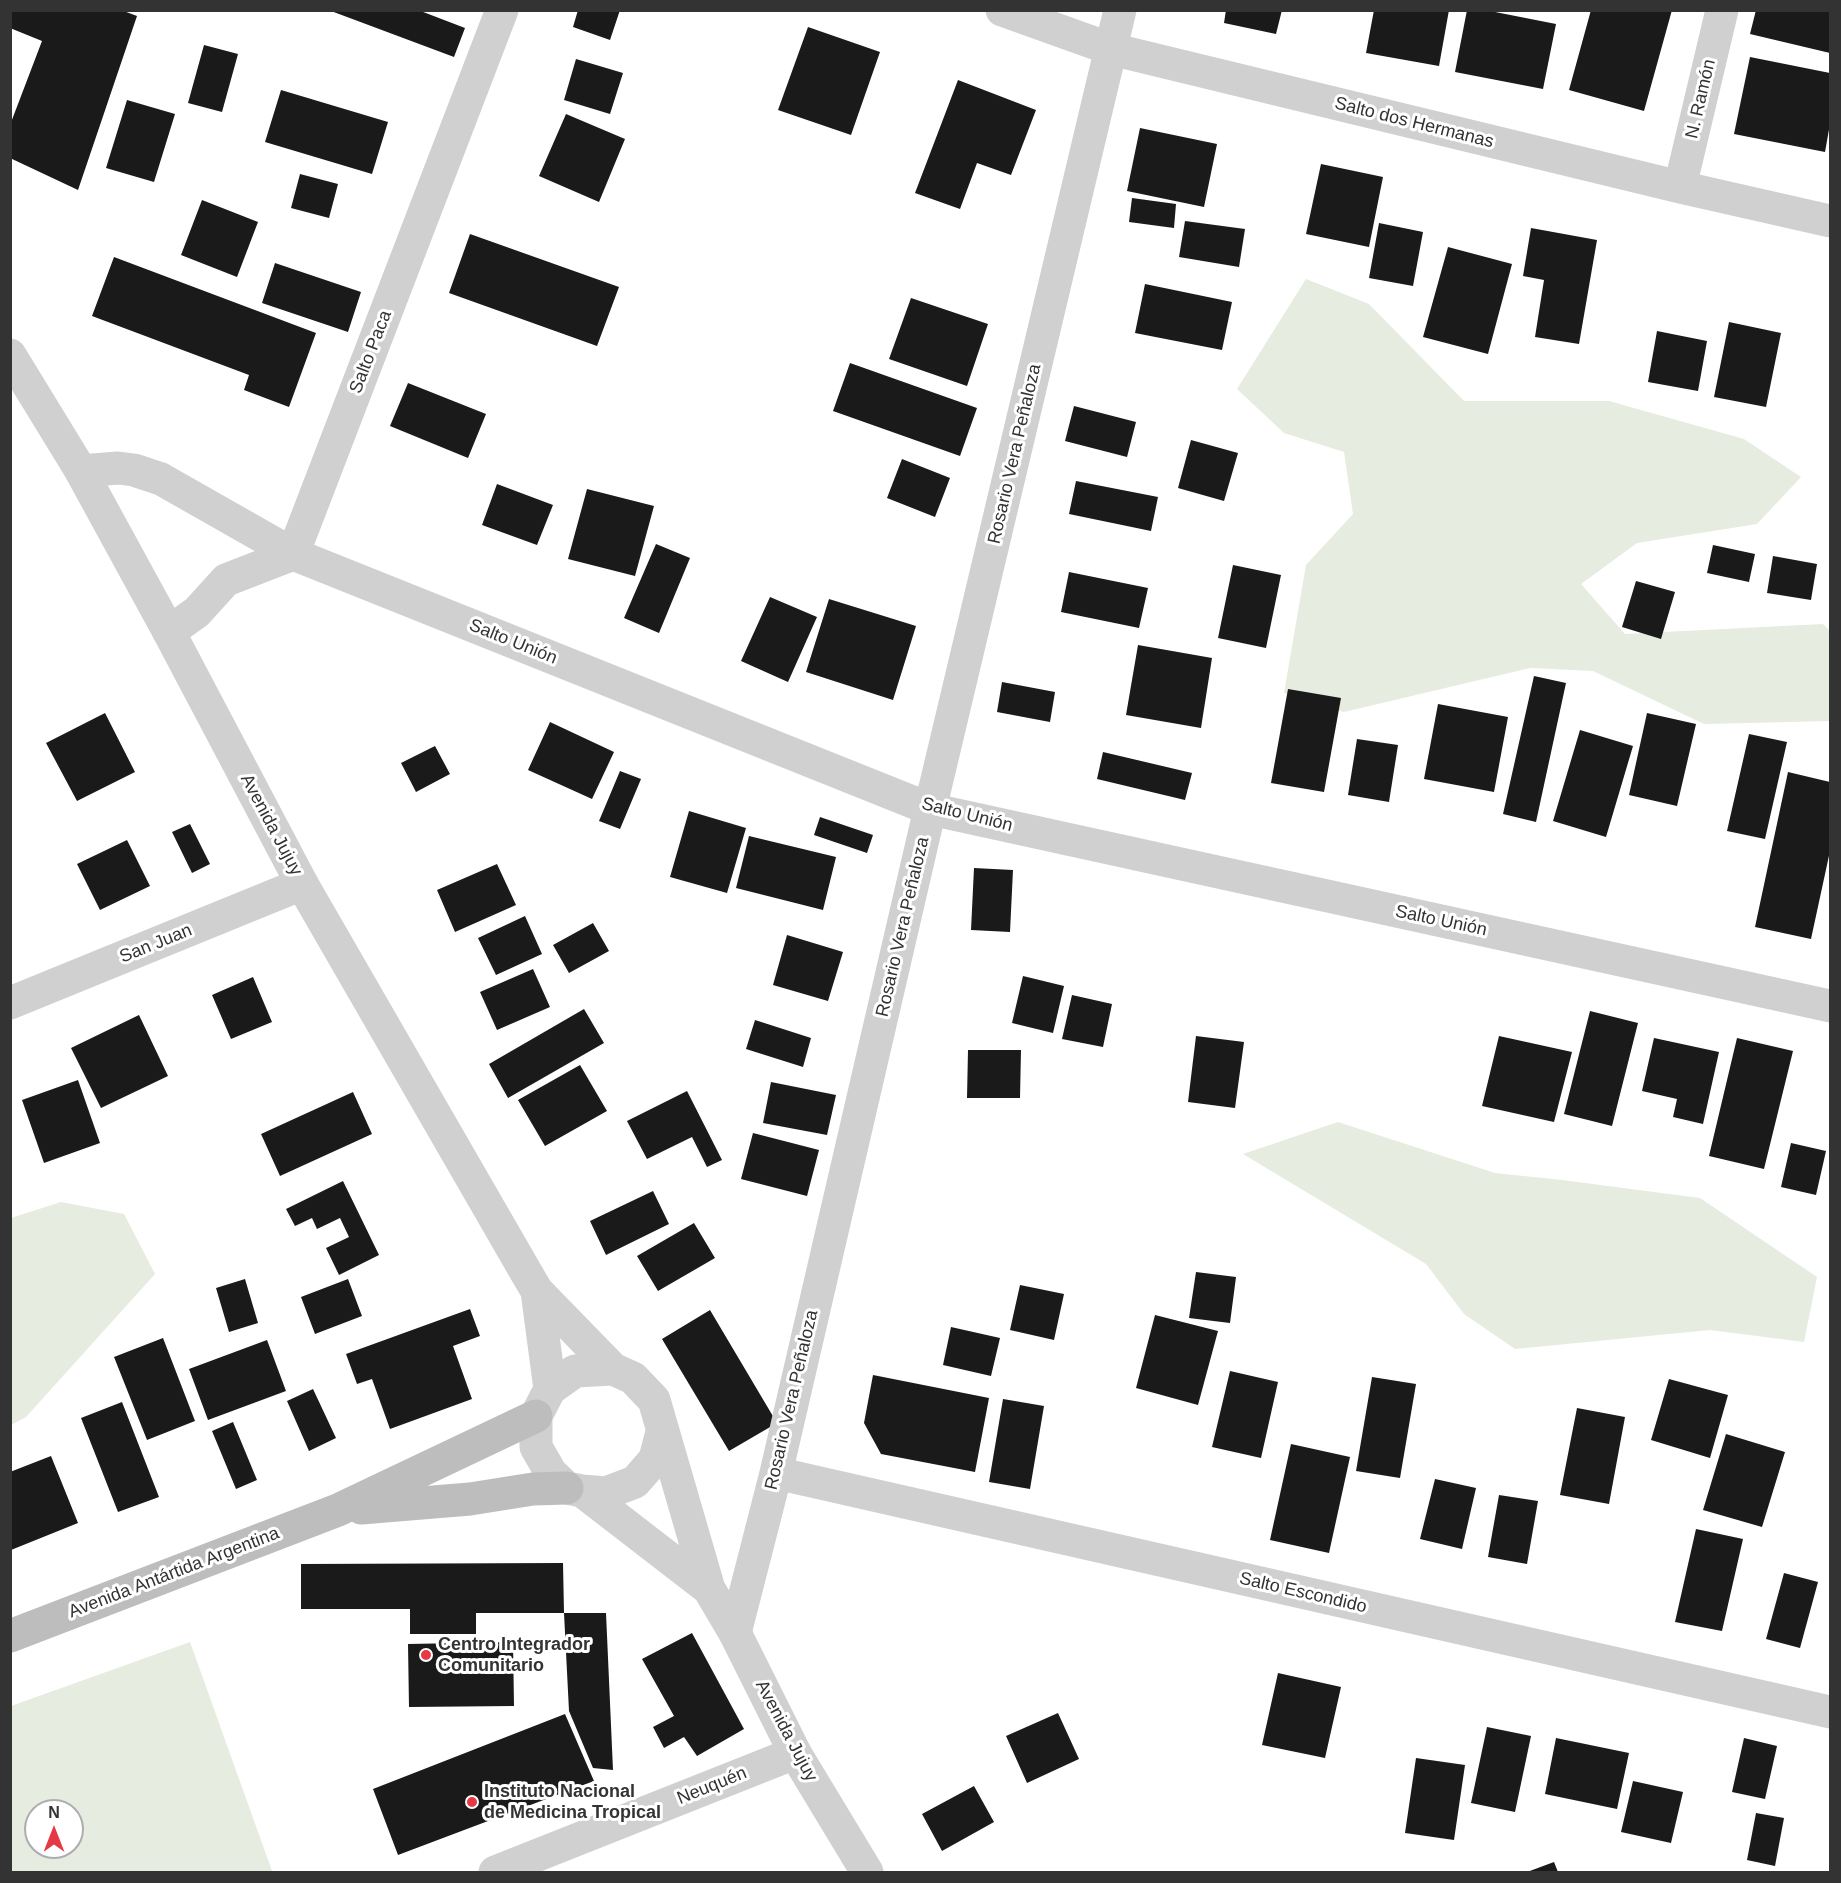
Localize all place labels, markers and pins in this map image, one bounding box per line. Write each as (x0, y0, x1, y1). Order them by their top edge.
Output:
place label: Centro Integrador Comunitario (438, 1634, 590, 1676)
marker: Centro Integrador Comunitario (419, 1648, 433, 1662)
place label: Instituto Nacional de Medicina Tropical (484, 1781, 661, 1824)
marker: Instituto Nacional de Medicina Tropical (465, 1795, 479, 1809)

